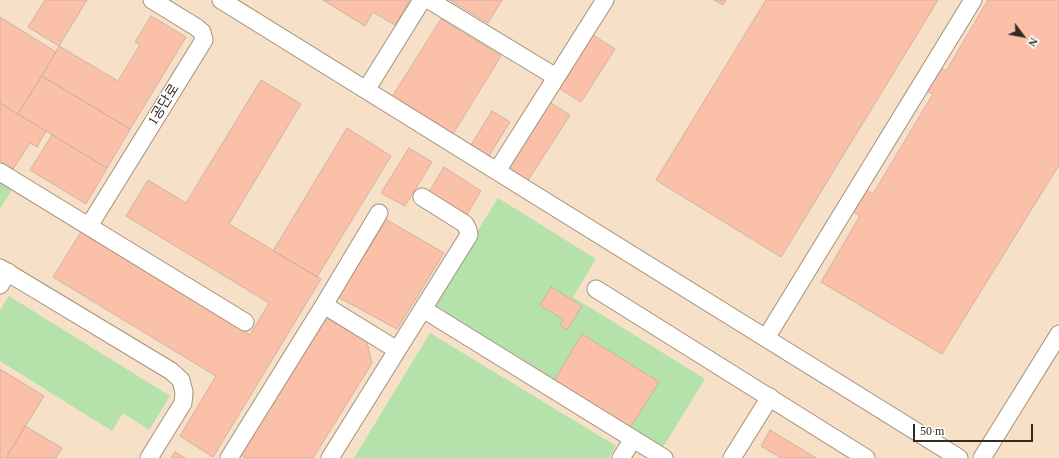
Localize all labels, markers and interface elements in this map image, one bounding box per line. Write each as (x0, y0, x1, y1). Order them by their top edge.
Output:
north arrow (1003, 16, 1043, 56)
text: N (1026, 36, 1040, 49)
street label: 1공단로 (145, 81, 183, 129)
scale bar (915, 416, 1035, 442)
text: 50 m (920, 424, 944, 438)

